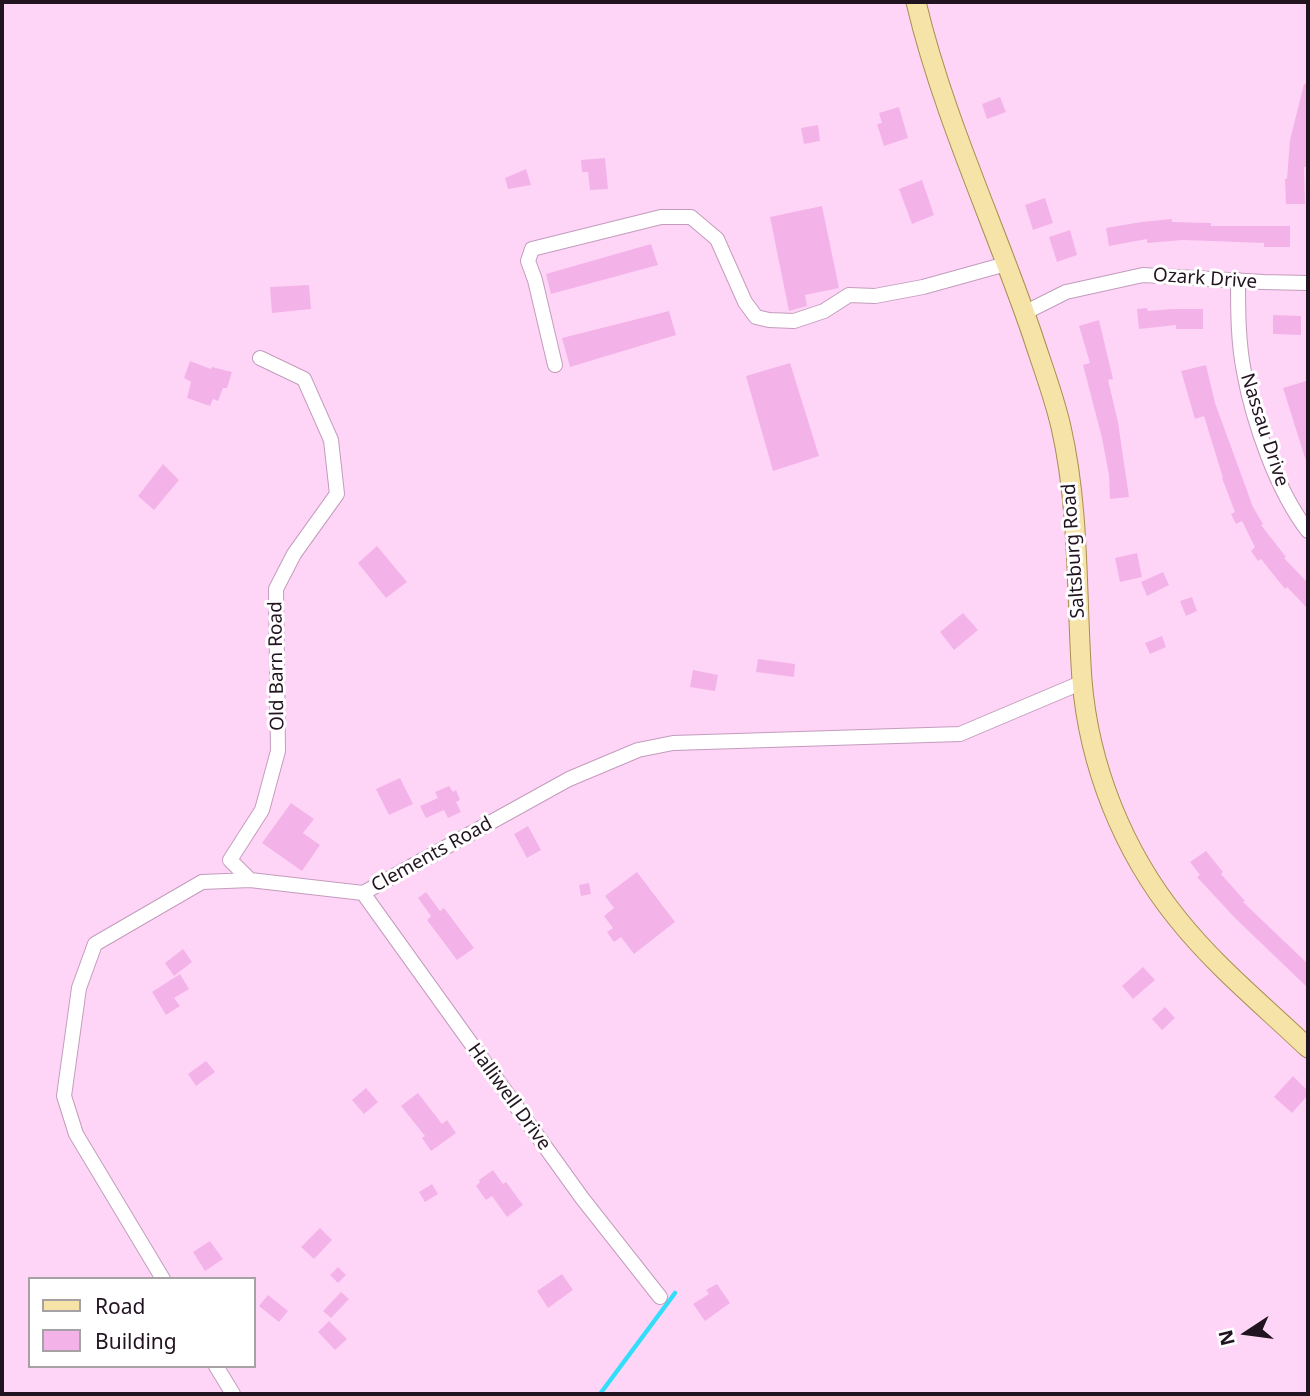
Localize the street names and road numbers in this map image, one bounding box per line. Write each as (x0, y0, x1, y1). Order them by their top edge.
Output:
street label: Ozark Drive (1152, 264, 1258, 294)
street label: Nassau Drive (1235, 371, 1293, 489)
street label: Saltsburg Road (1058, 483, 1090, 619)
street label: Old Barn Road (264, 601, 290, 731)
street label: Clements Road (368, 812, 496, 898)
street label: Halliwell Drive (463, 1039, 555, 1155)

